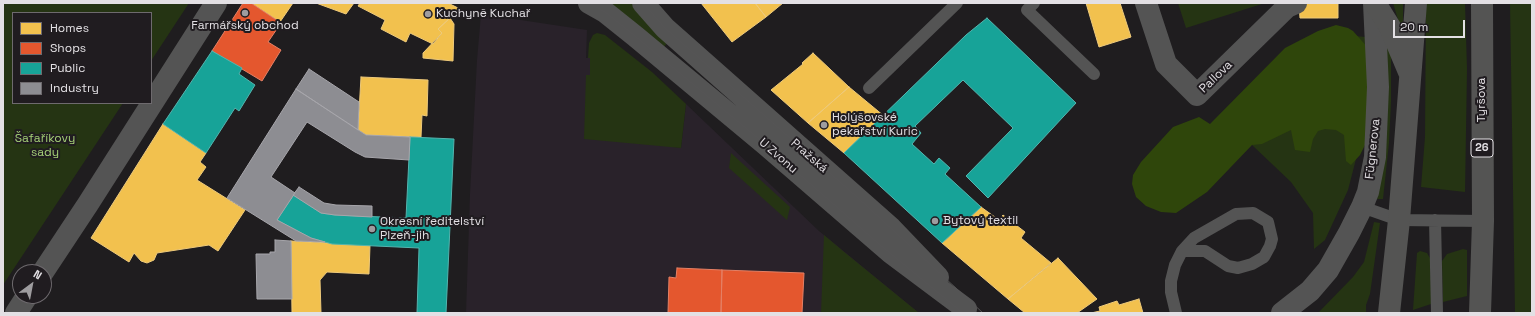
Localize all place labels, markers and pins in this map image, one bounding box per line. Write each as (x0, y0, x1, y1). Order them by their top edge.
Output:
place label: Kuchyně Kuchař (436, 7, 530, 21)
marker: Farmářský obchod (240, 8, 250, 18)
marker: Kuchyně Kuchař (423, 9, 433, 19)
place label: Farmářský obchod (191, 19, 299, 33)
place label: Holýšovské pekařství Kuric (832, 111, 918, 139)
marker: Holýšovské pekařství Kuric (819, 120, 829, 130)
place label: Bytový textil (943, 214, 1018, 228)
place label: Okresní ředitelství Plzeň-jih (380, 215, 484, 243)
marker: Bytový textil (930, 216, 940, 226)
marker: Okresní ředitelství Plzeň-jih (367, 224, 377, 234)

